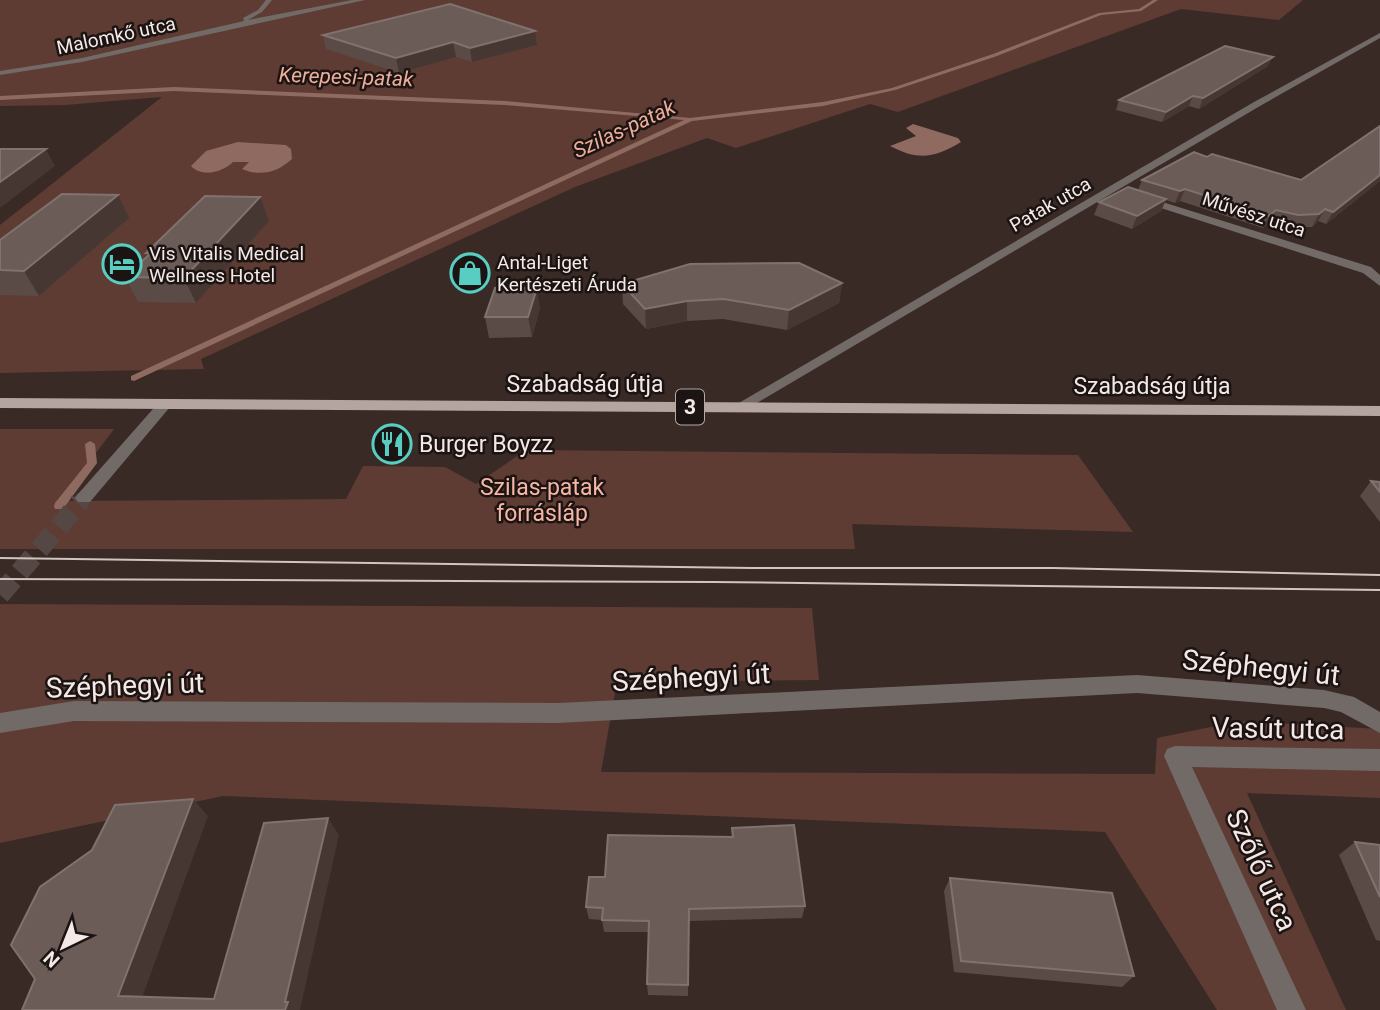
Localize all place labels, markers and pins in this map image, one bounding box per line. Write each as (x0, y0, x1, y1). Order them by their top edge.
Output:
place label: Vis Vitalis Medical Wellness Hotel (149, 242, 304, 287)
hotel icon: Vis Vitalis Medical Wellness Hotel (101, 243, 143, 285)
place label: Antal-Liget Kertészeti Áruda (497, 251, 637, 296)
shop icon: Antal-Liget Kertészeti Áruda (449, 252, 491, 294)
restaurant icon: Burger Boyzz (371, 423, 413, 465)
place label: Burger Boyzz (419, 431, 553, 458)

